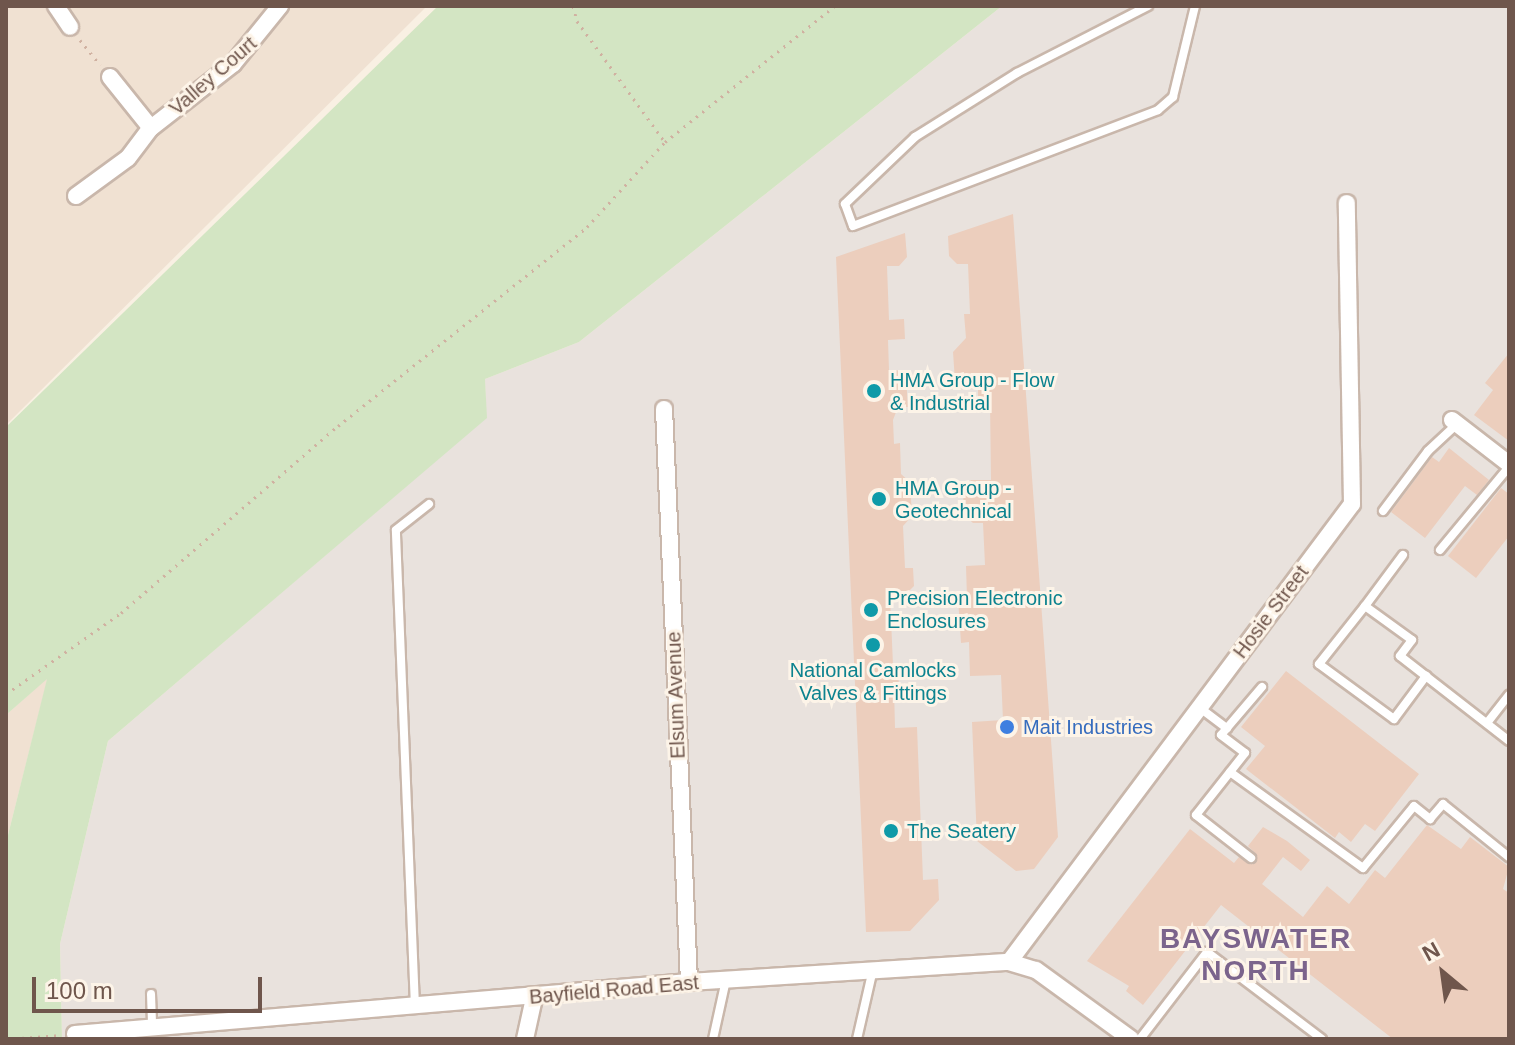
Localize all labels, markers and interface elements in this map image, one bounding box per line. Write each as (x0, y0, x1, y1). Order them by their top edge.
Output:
street label: Valley Court (165, 32, 261, 120)
place label: HMA Group - Flow & Industrial (890, 368, 1056, 415)
marker: HMA Group - Flow & Industrial (865, 382, 883, 400)
place label: HMA Group - Geotechnical (895, 476, 1013, 523)
marker: HMA Group - Geotechnical (870, 490, 888, 508)
street label: Hosie Street (1228, 561, 1314, 663)
place label: Precision Electronic Enclosures (887, 586, 1063, 633)
marker: Precision Electronic Enclosures (862, 601, 880, 619)
street label: Elsum Avenue (662, 630, 690, 760)
marker: National Camlocks Valves & Fittings (864, 636, 882, 654)
place label: National Camlocks Valves & Fittings (790, 658, 956, 705)
place label: Mait Industries (1023, 715, 1153, 739)
marker: Mait Industries (998, 718, 1016, 736)
place label: The Seatery (907, 819, 1016, 843)
marker: The Seatery (882, 822, 900, 840)
district label: BAYSWATER NORTH (1160, 922, 1352, 988)
north arrow (1403, 933, 1483, 1013)
text: N (1418, 937, 1444, 966)
scale bar (36, 961, 266, 1011)
street label: Bayfield Road East (528, 971, 700, 1009)
text: 100 m (46, 977, 113, 1004)

